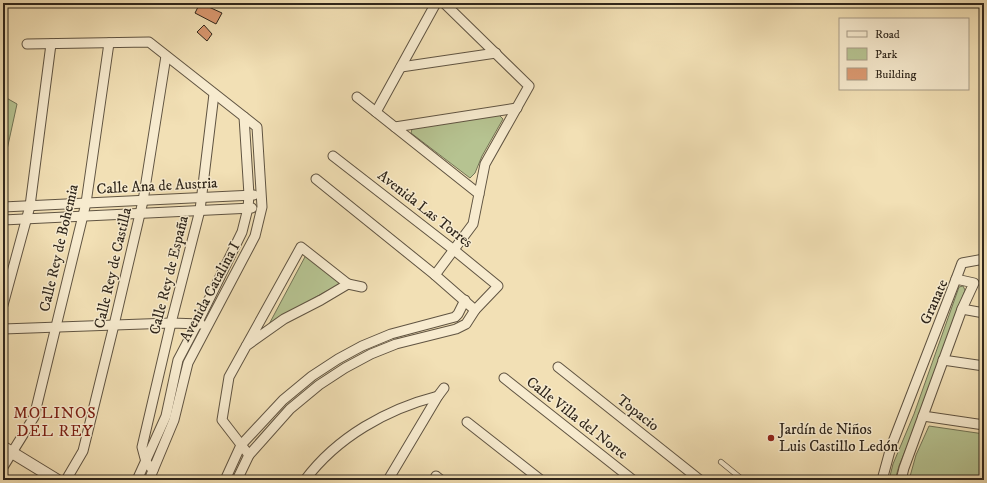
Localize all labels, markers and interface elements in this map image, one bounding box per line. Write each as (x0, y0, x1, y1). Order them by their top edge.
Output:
legend (839, 18, 969, 90)
text: Road (875, 27, 900, 42)
text: Park (875, 47, 897, 62)
text: Building (875, 67, 916, 82)
street label: Avenida Las Torres (374, 166, 476, 252)
street label: Calle Ana de Austria (96, 173, 219, 199)
street label: Calle Rey de Bohemia (35, 182, 83, 314)
street label: Calle Rey de Castilla (90, 205, 136, 330)
street label: Calle Rey de España (145, 213, 193, 336)
street label: Avenida Catalina I (176, 239, 244, 345)
street label: Granate (916, 276, 952, 328)
street label: Calle Villa del Norte (522, 372, 632, 464)
street label: Topacio (613, 391, 663, 435)
district label: MOLINOS DEL REY (13, 403, 97, 441)
place label: Jardín de Niños Luis Castillo Ledón (777, 420, 898, 456)
marker: Jardín de Niños Luis Castillo Ledón (766, 433, 776, 443)

